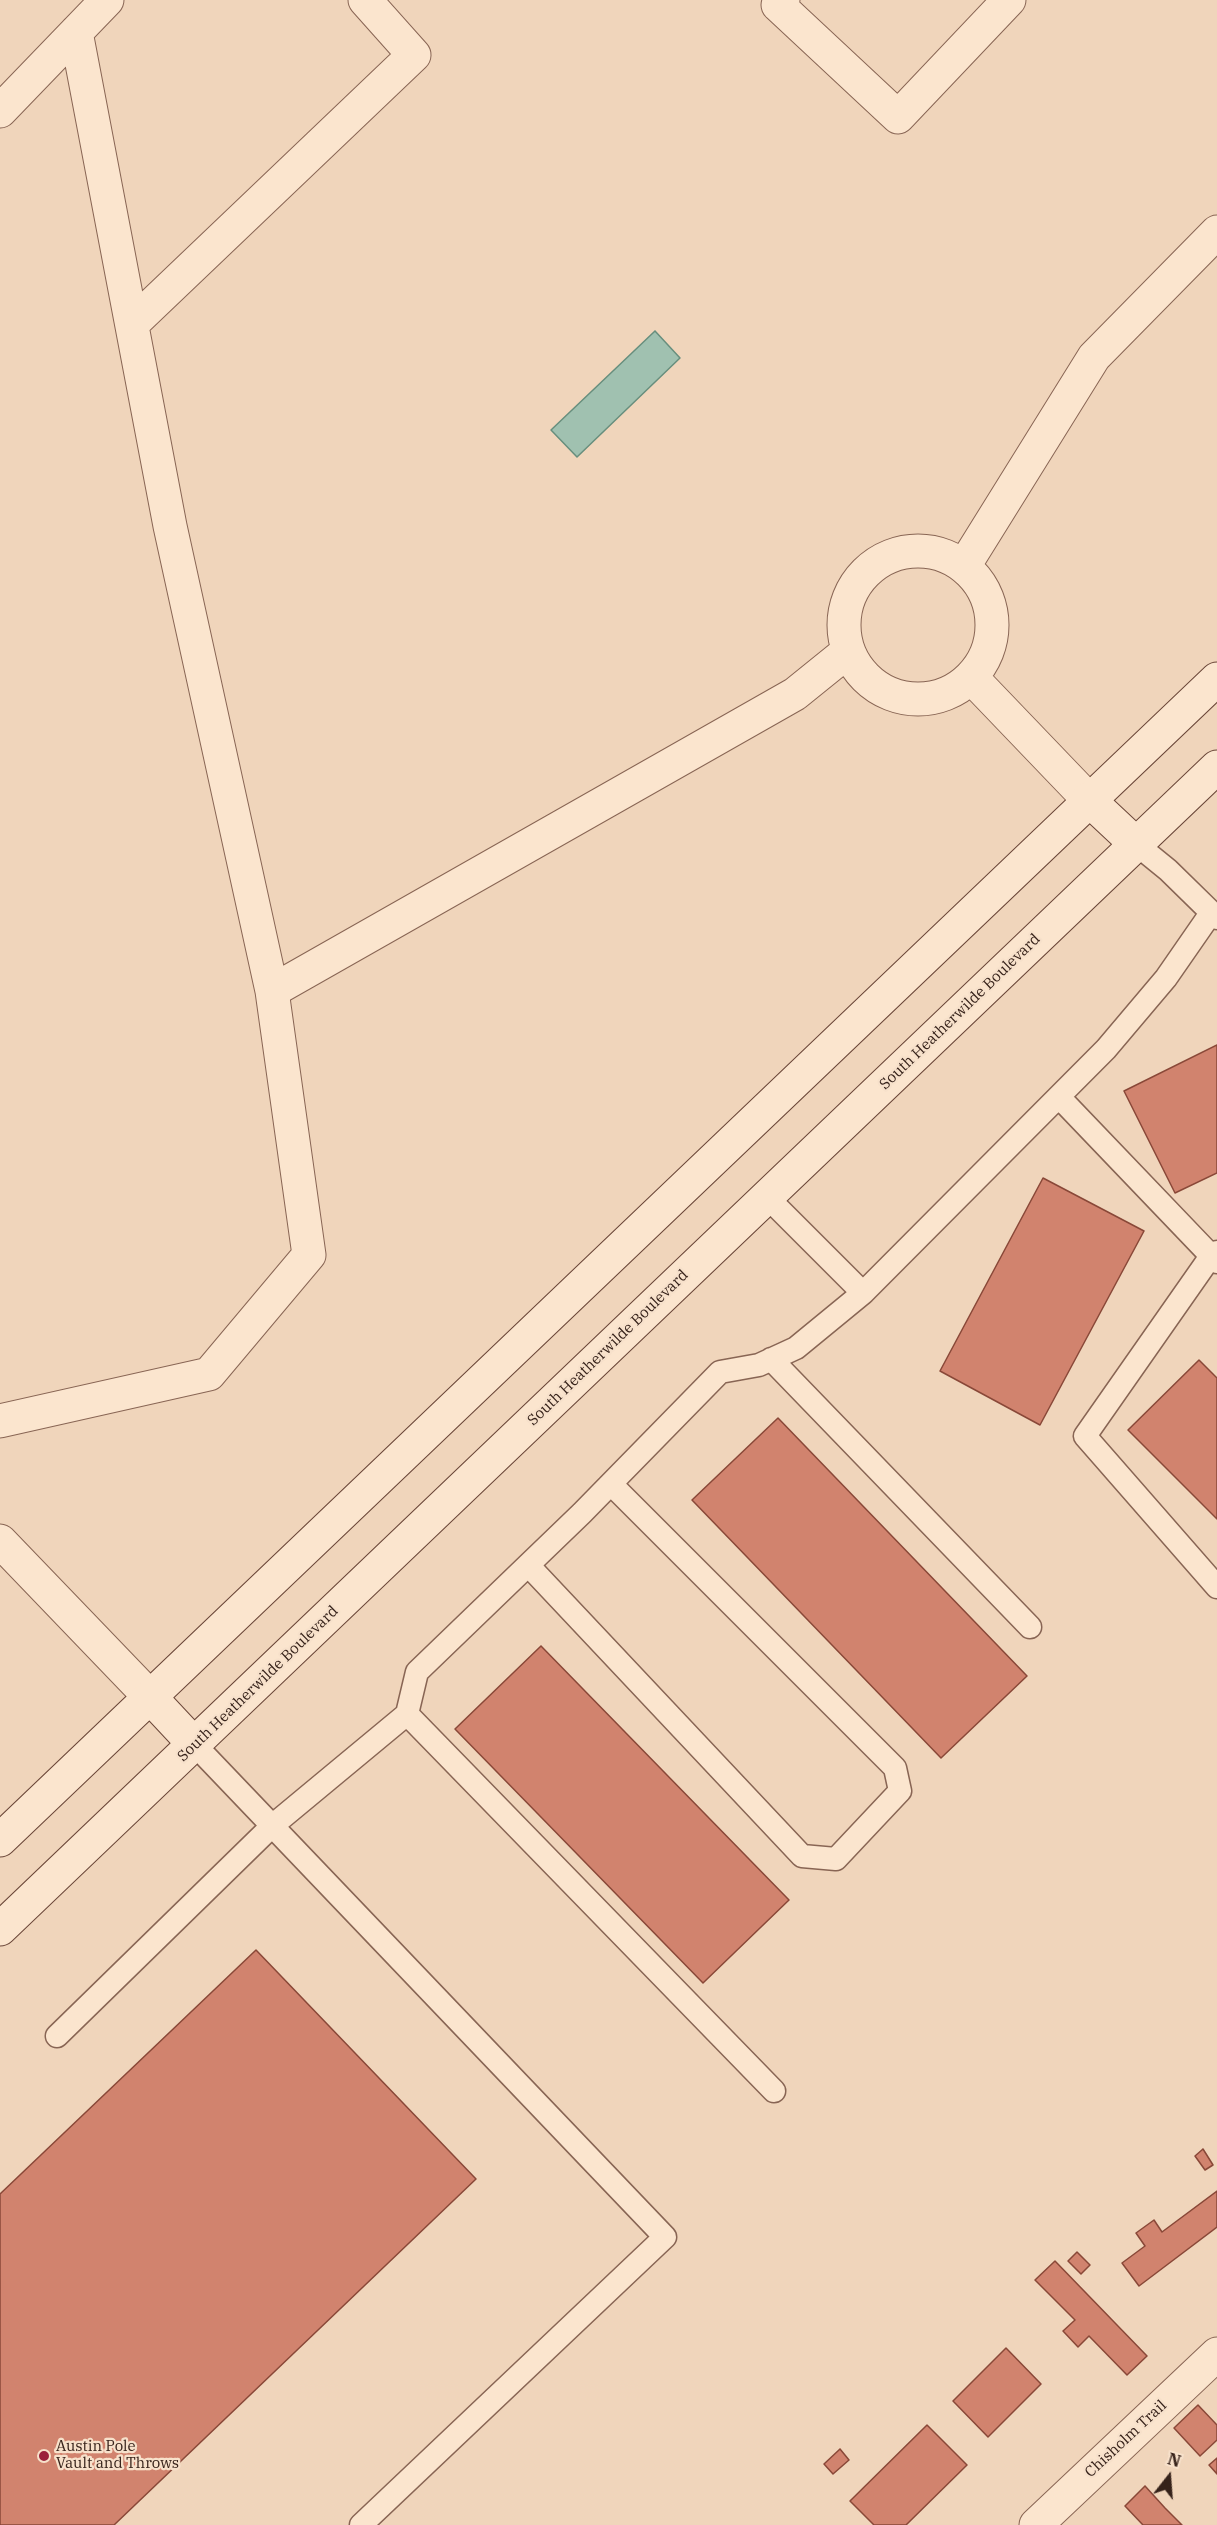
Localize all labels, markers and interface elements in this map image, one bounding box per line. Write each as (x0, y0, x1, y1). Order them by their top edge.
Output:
street label: South Heatherwilde Boulevard (876, 930, 1044, 1094)
street label: South Heatherwilde Boulevard (524, 1266, 692, 1430)
street label: South Heatherwilde Boulevard (174, 1602, 342, 1766)
street label: Chisholm Trail (1082, 2397, 1170, 2481)
place label: Austin Pole Vault and Throws (56, 2438, 179, 2473)
north arrow (1139, 2447, 1199, 2507)
text: N (1165, 2448, 1183, 2471)
marker: Austin Pole Vault and Throws (37, 2449, 51, 2463)

